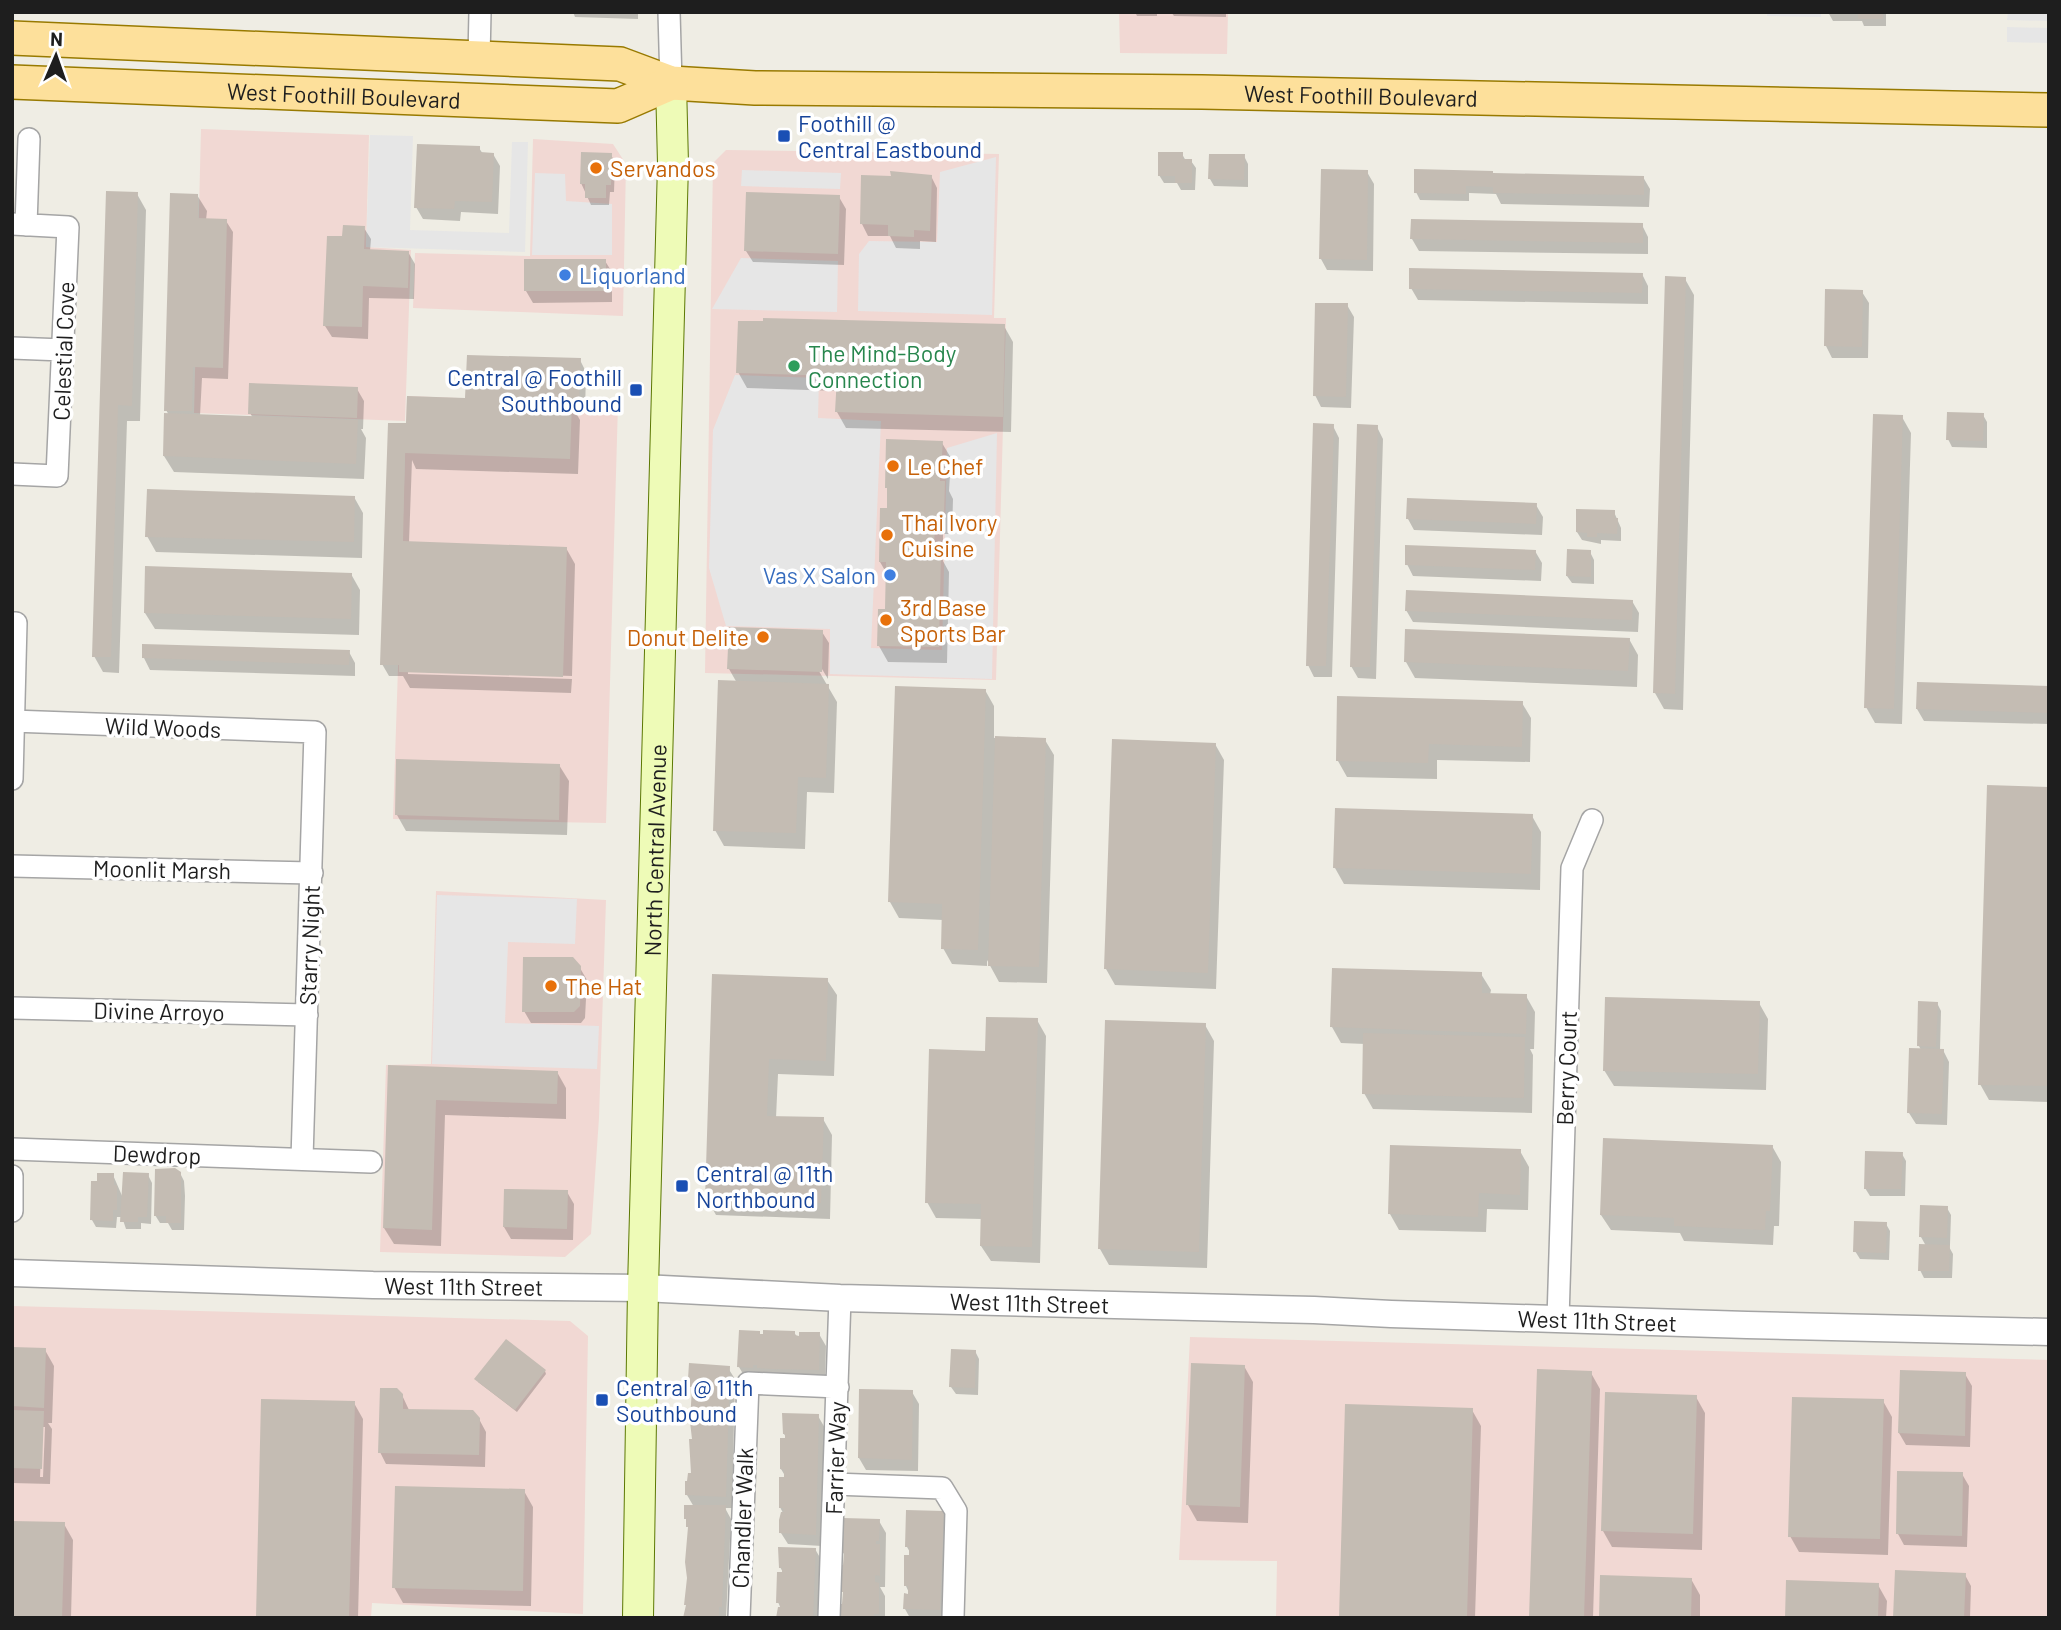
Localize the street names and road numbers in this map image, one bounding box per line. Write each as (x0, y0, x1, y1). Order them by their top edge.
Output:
street label: West Foothill Boulevard (226, 77, 461, 114)
street label: West Foothill Boulevard (1244, 79, 1478, 112)
street label: Celestial Cove (47, 281, 79, 421)
street label: Wild Woods (104, 711, 222, 743)
street label: North Central Avenue (638, 744, 672, 957)
street label: Moonlit Marsh (93, 854, 231, 884)
street label: Starry Night (293, 884, 325, 1006)
street label: Divine Arroyo (93, 996, 225, 1026)
street label: Berry Court (1550, 1010, 1582, 1126)
street label: Dewdrop (112, 1138, 202, 1170)
street label: West 11th Street (384, 1271, 544, 1301)
street label: West 11th Street (949, 1287, 1110, 1319)
street label: West 11th Street (1517, 1304, 1677, 1337)
street label: Farrier Way (819, 1401, 851, 1515)
street label: Chandler Walk (726, 1447, 758, 1589)

